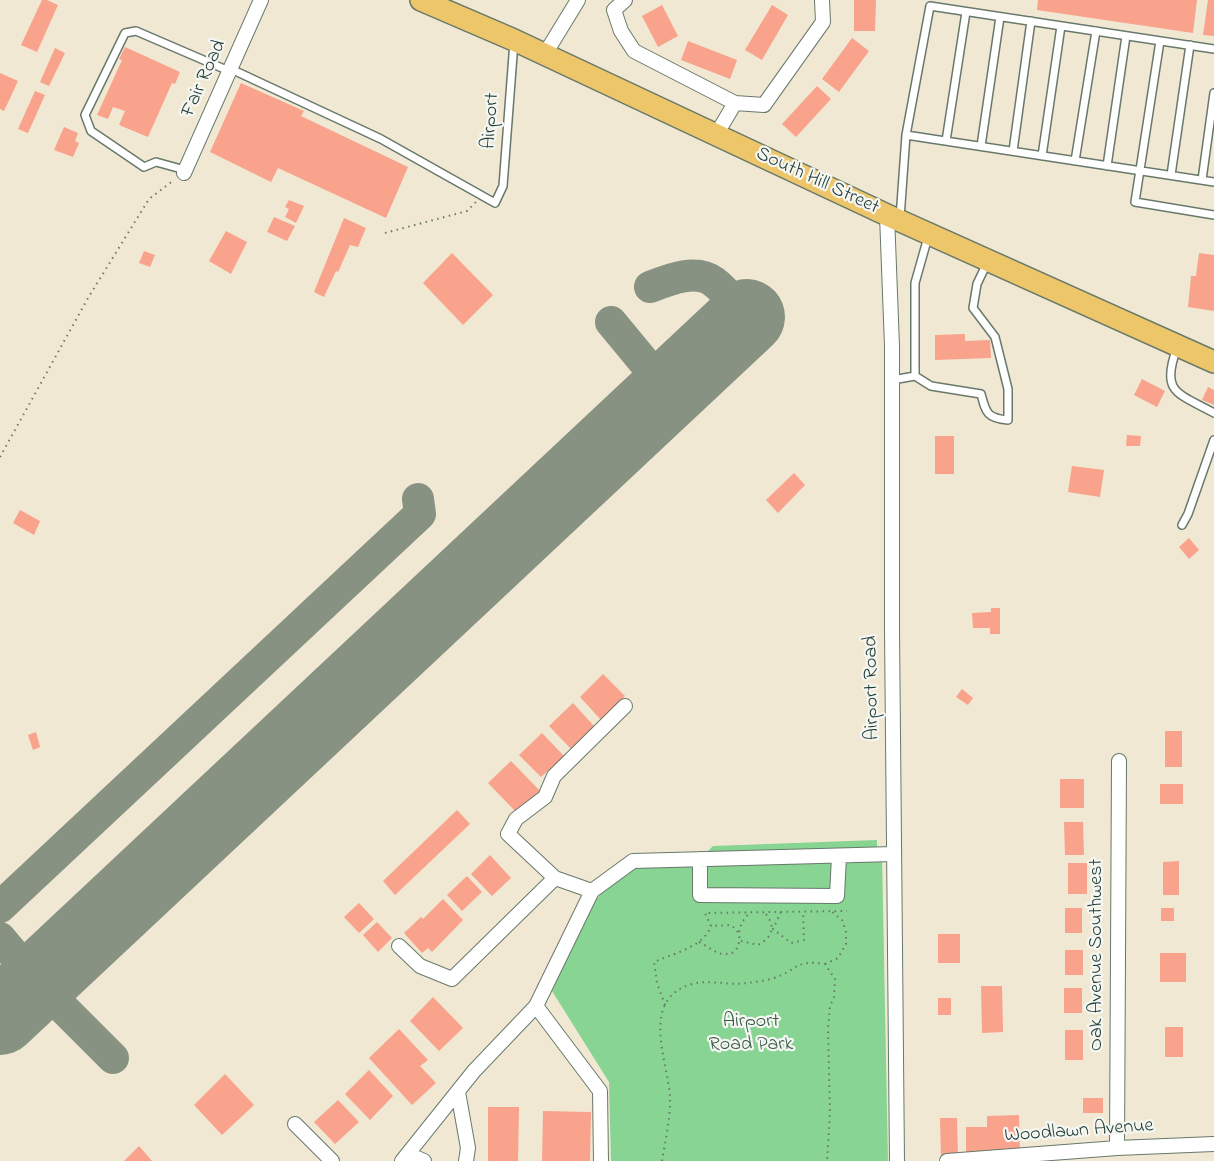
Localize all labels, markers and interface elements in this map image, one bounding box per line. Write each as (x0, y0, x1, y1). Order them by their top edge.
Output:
street label: Fair Road (177, 37, 233, 121)
street label: Airport (478, 92, 506, 150)
street label: South Hill Street (752, 143, 882, 221)
street label: Airport Road (860, 635, 886, 741)
street label: Oak Avenue Southwest (1086, 859, 1110, 1051)
park label: Airport Road Park (709, 1011, 793, 1058)
street label: Woodlawn Avenue (1004, 1115, 1154, 1149)

